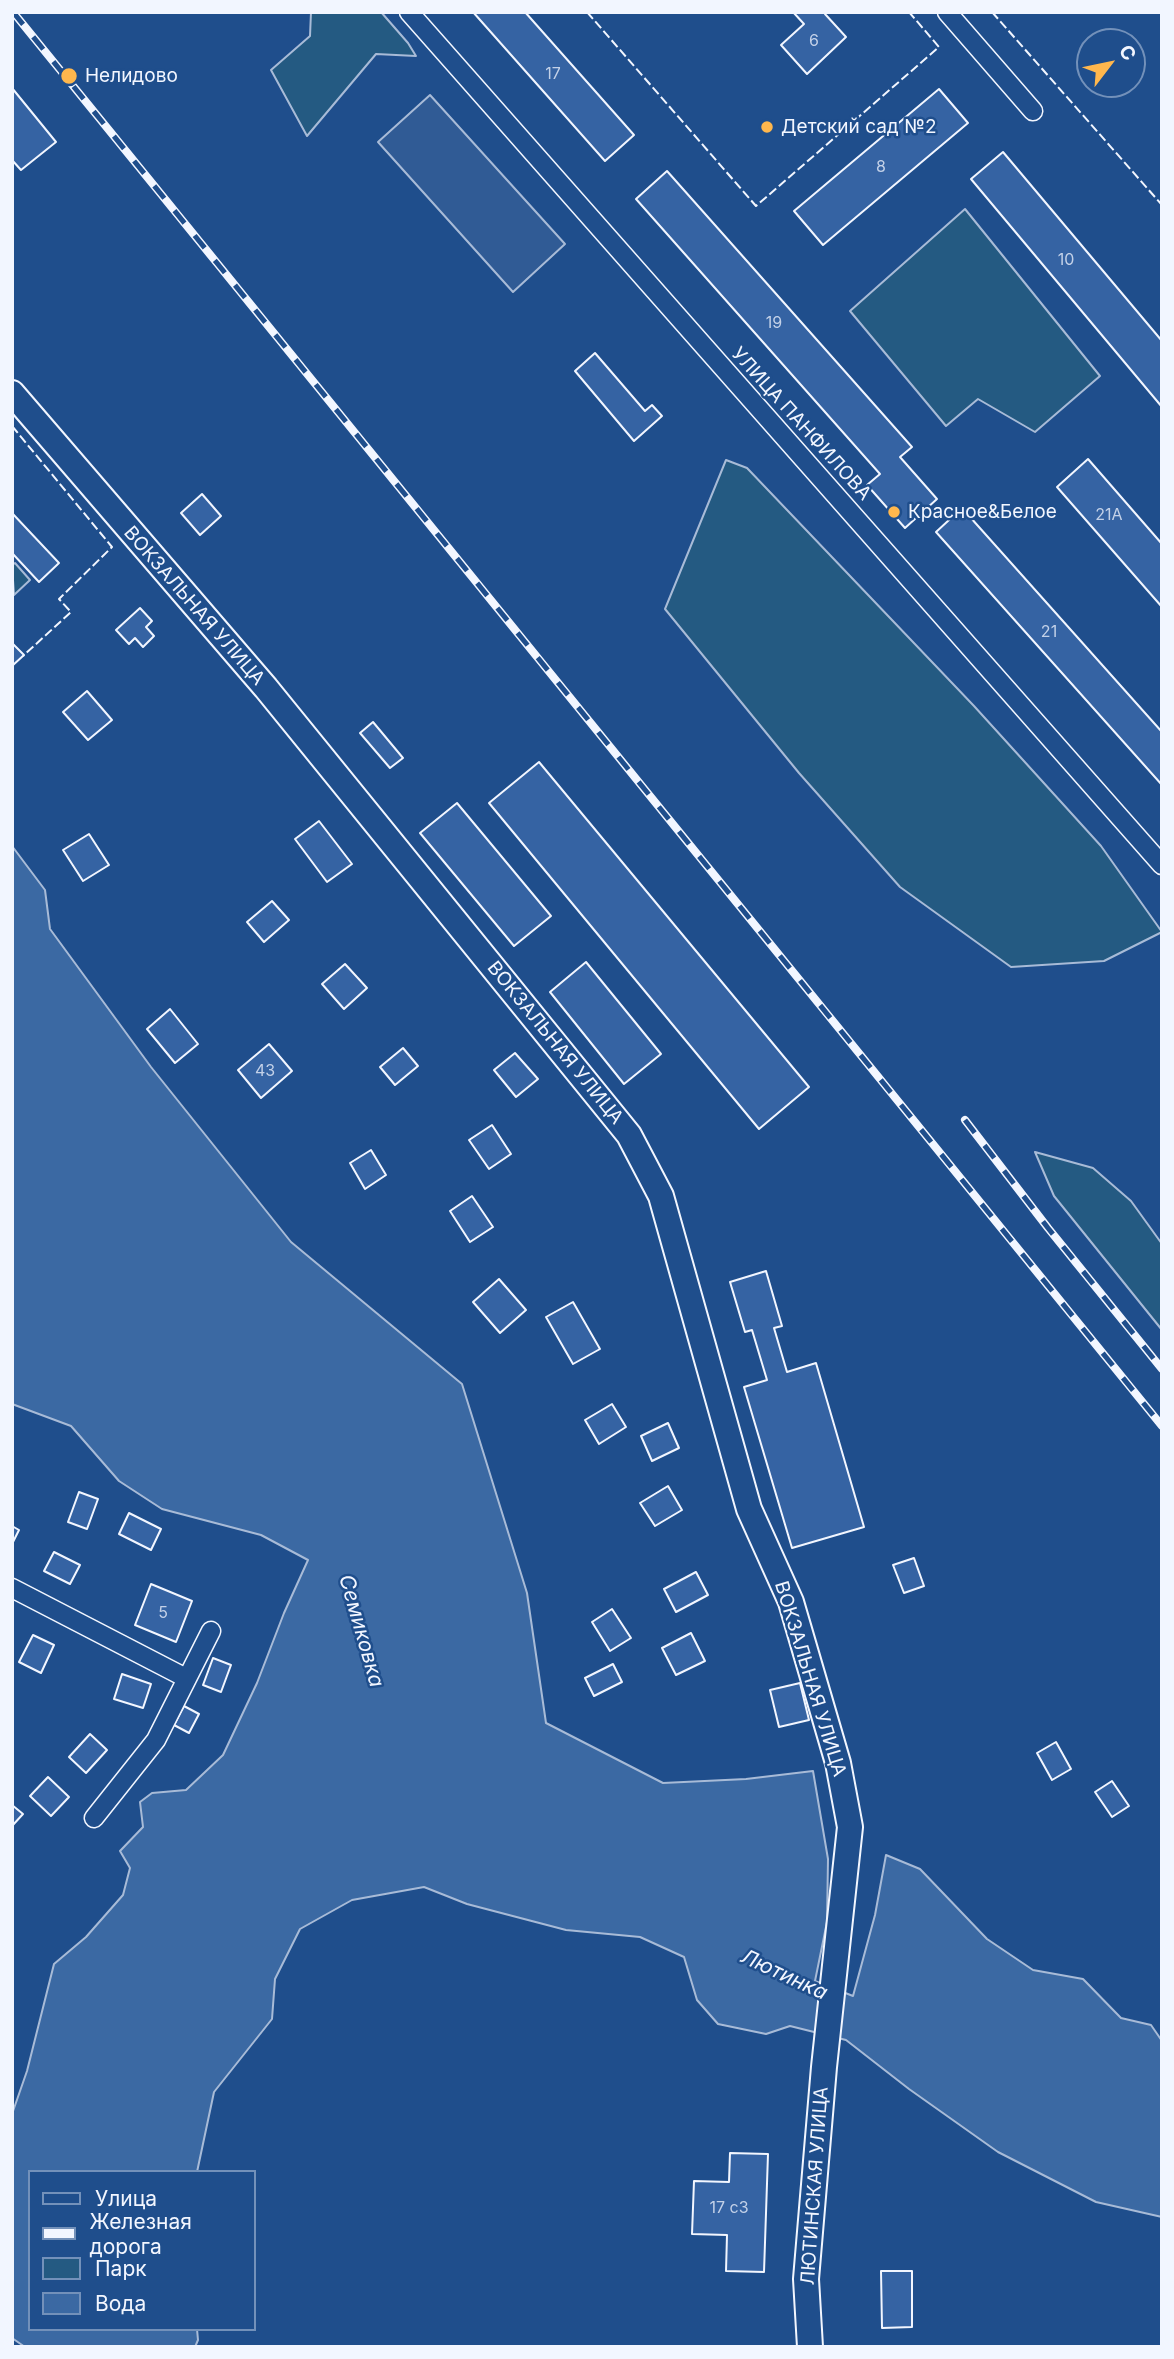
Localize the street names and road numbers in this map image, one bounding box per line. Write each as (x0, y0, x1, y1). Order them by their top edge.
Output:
street label: УЛИЦА ПАНФИЛОВА (726, 343, 876, 505)
street label: ВОКЗАЛЬНАЯ УЛИЦА (119, 522, 269, 690)
street label: ВОКЗАЛЬНАЯ УЛИЦА (482, 957, 628, 1129)
street label: ВОКЗАЛЬНАЯ УЛИЦА (769, 1579, 851, 1779)
street label: ЛЮТИНСКАЯ УЛИЦА (797, 2086, 833, 2286)

